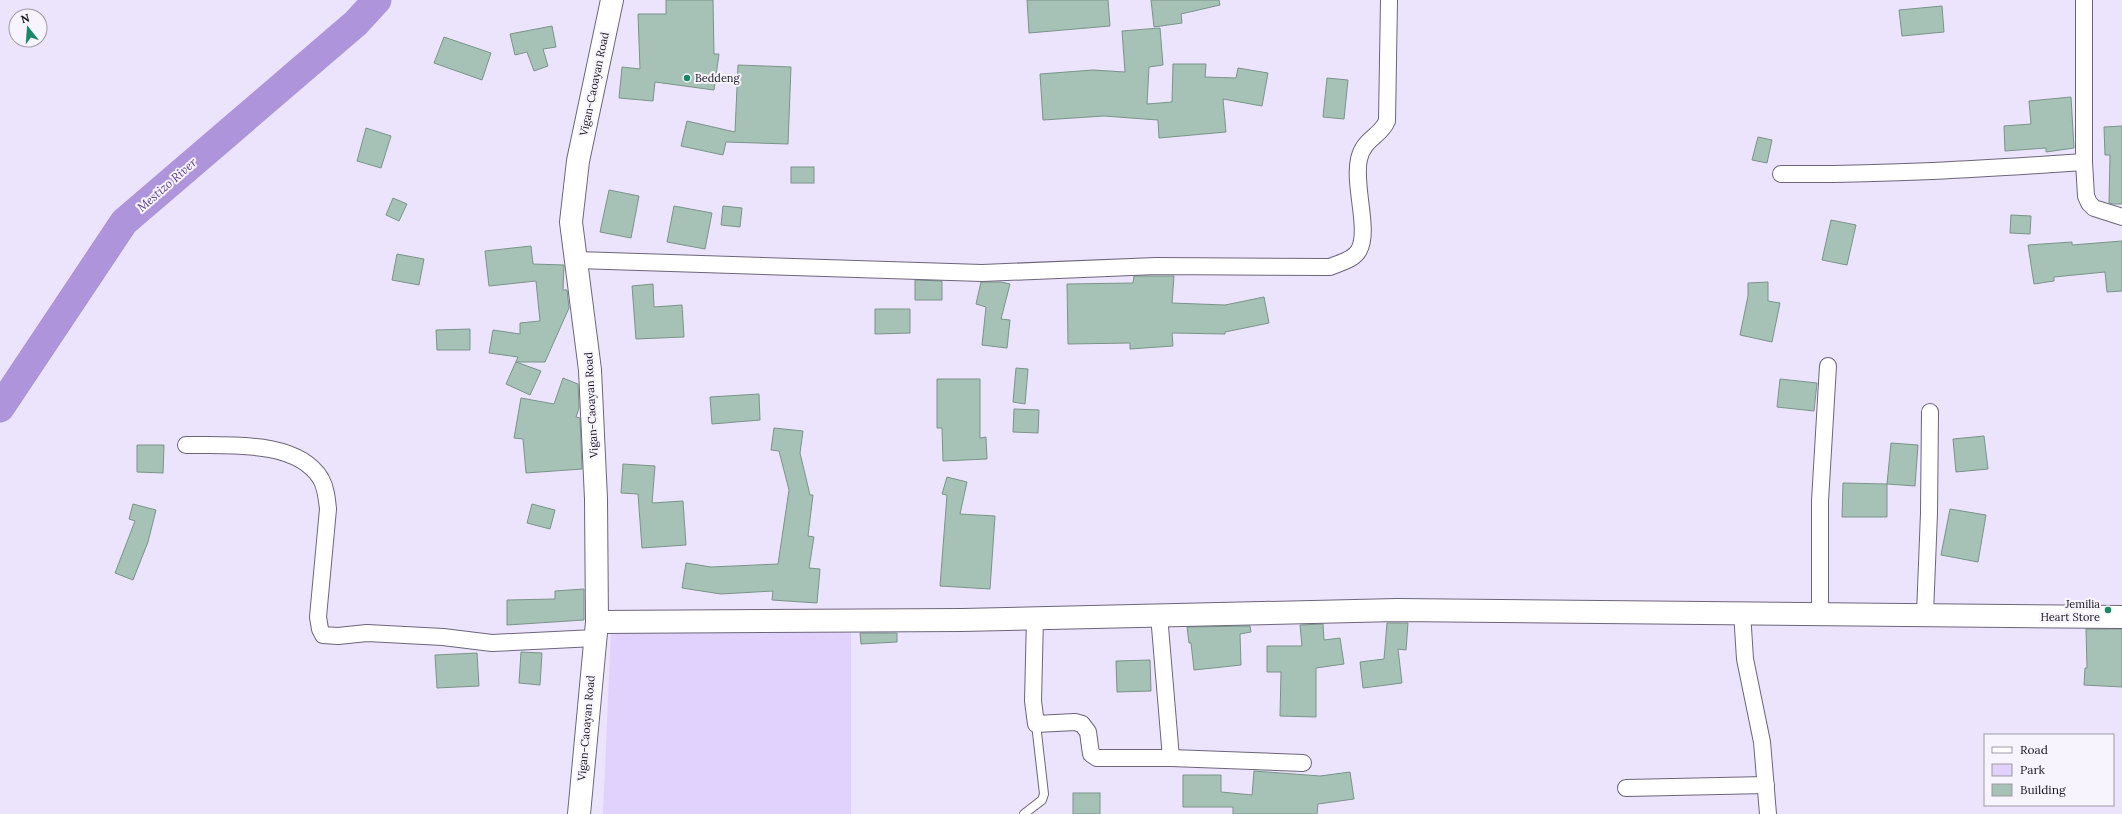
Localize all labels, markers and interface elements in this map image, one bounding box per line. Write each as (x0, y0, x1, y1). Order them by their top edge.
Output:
north arrow (8, 8, 48, 48)
text: N (19, 10, 32, 26)
street label: Vigan-Caoayan Road (576, 30, 612, 138)
place label: Beddeng (695, 71, 741, 85)
marker: Beddeng (682, 73, 692, 83)
water label: Mestizo River (134, 154, 200, 215)
street label: Vigan-Caoayan Road (581, 351, 601, 459)
place label: Jemilia Heart Store (2041, 597, 2100, 624)
marker: Jemilia Heart Store (2103, 605, 2113, 615)
street label: Vigan-Caoayan Road (574, 674, 598, 782)
legend (1984, 734, 2114, 806)
text: Road (2020, 742, 2048, 757)
text: Park (2020, 762, 2046, 777)
text: Building (2020, 782, 2066, 797)

